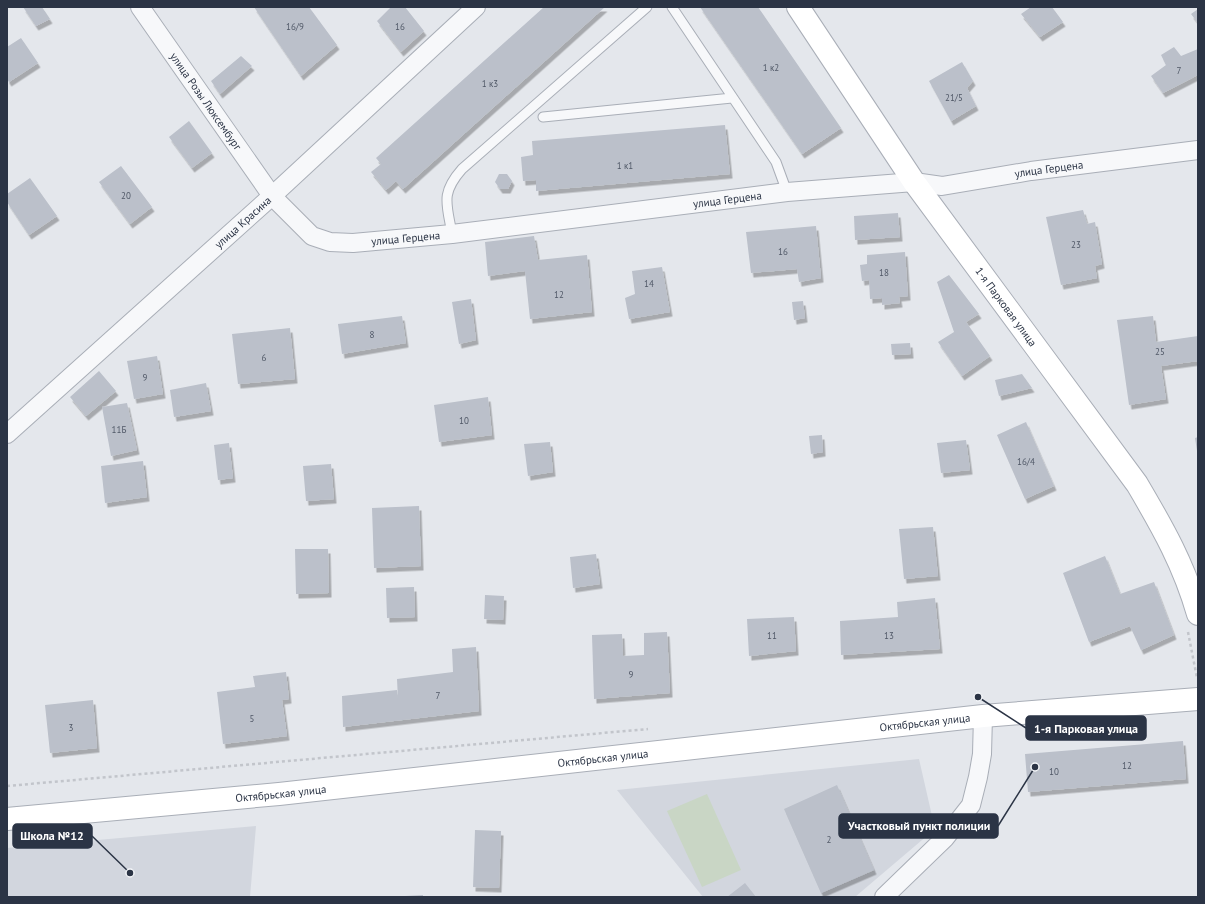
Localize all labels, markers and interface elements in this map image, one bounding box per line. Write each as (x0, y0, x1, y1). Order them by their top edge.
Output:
house number: 16/9 (286, 21, 304, 32)
house number: 16 (395, 21, 405, 32)
street label: улица Розы Люксембург (167, 50, 245, 154)
house number: 1 к2 (763, 62, 779, 73)
house number: 7 (1177, 65, 1182, 76)
house number: 1 к3 (482, 78, 498, 89)
house number: 21/5 (945, 92, 963, 103)
street label: улица Герцена (1013, 157, 1084, 181)
house number: 1 к1 (617, 160, 633, 171)
street label: улица Герцена (692, 188, 763, 211)
house number: 20 (121, 190, 131, 201)
street label: улица Красина (212, 193, 274, 251)
street label: улица Герцена (371, 228, 441, 248)
house number: 23 (1071, 239, 1081, 250)
house number: 16 (778, 246, 788, 257)
street label: 1-я Парковая улица (972, 264, 1040, 349)
house number: 18 (879, 267, 889, 278)
house number: 14 (644, 278, 654, 289)
house number: 12 (554, 289, 564, 300)
house number: 8 (370, 329, 375, 340)
house number: 25 (1155, 346, 1165, 357)
house number: 6 (262, 352, 267, 363)
house number: 9 (143, 372, 148, 383)
house number: 10 (459, 415, 469, 426)
house number: 11Б (112, 424, 126, 435)
house number: 16/4 (1017, 456, 1035, 467)
house number: 11 (767, 630, 777, 641)
house number: 13 (884, 630, 894, 641)
house number: 9 (629, 669, 634, 680)
house number: 7 (436, 690, 441, 701)
street label: Октябрьская улица (879, 710, 971, 734)
house number: 5 (250, 713, 255, 724)
callout: 1-я Парковая улица (1026, 716, 1146, 740)
text: 1-я Парковая улица (1034, 721, 1138, 736)
house number: 3 (69, 722, 74, 733)
street label: Октябрьская улица (557, 746, 649, 770)
house number: 12 (1122, 760, 1132, 771)
house number: 10 (1049, 766, 1059, 777)
street label: Октябрьская улица (235, 782, 327, 805)
callout: Участковый пункт полиции (839, 814, 998, 838)
text: Участковый пункт полиции (847, 818, 990, 833)
callout: Школа №12 (13, 824, 92, 848)
text: Школа №12 (20, 828, 84, 843)
house number: 2 (827, 834, 832, 845)

